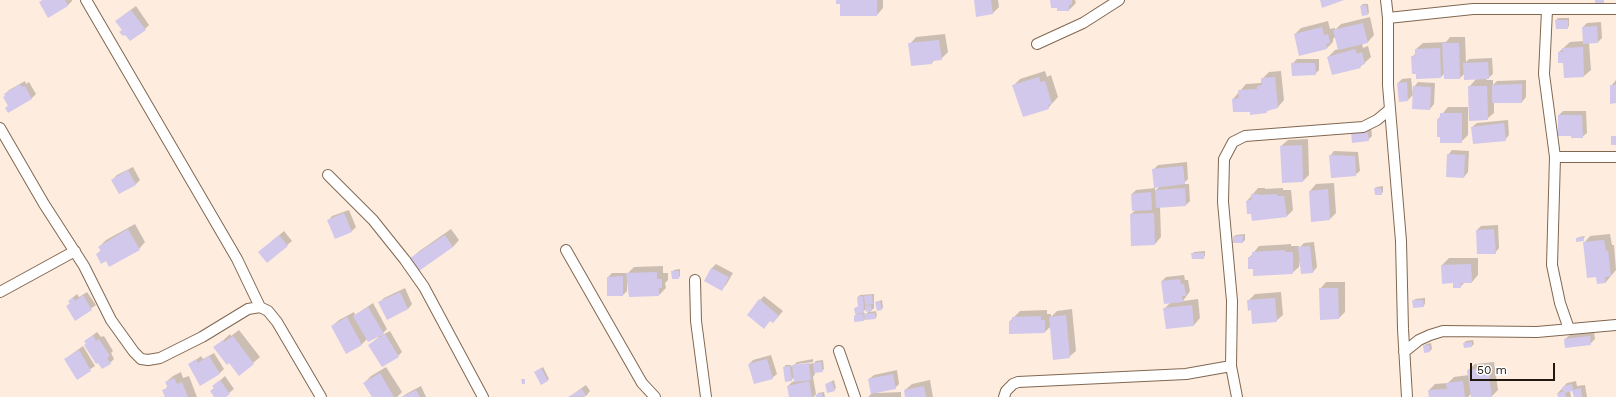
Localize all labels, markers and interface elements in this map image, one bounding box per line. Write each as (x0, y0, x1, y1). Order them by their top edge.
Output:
scale bar (1472, 355, 1557, 381)
text: 50 m (1477, 363, 1507, 377)

